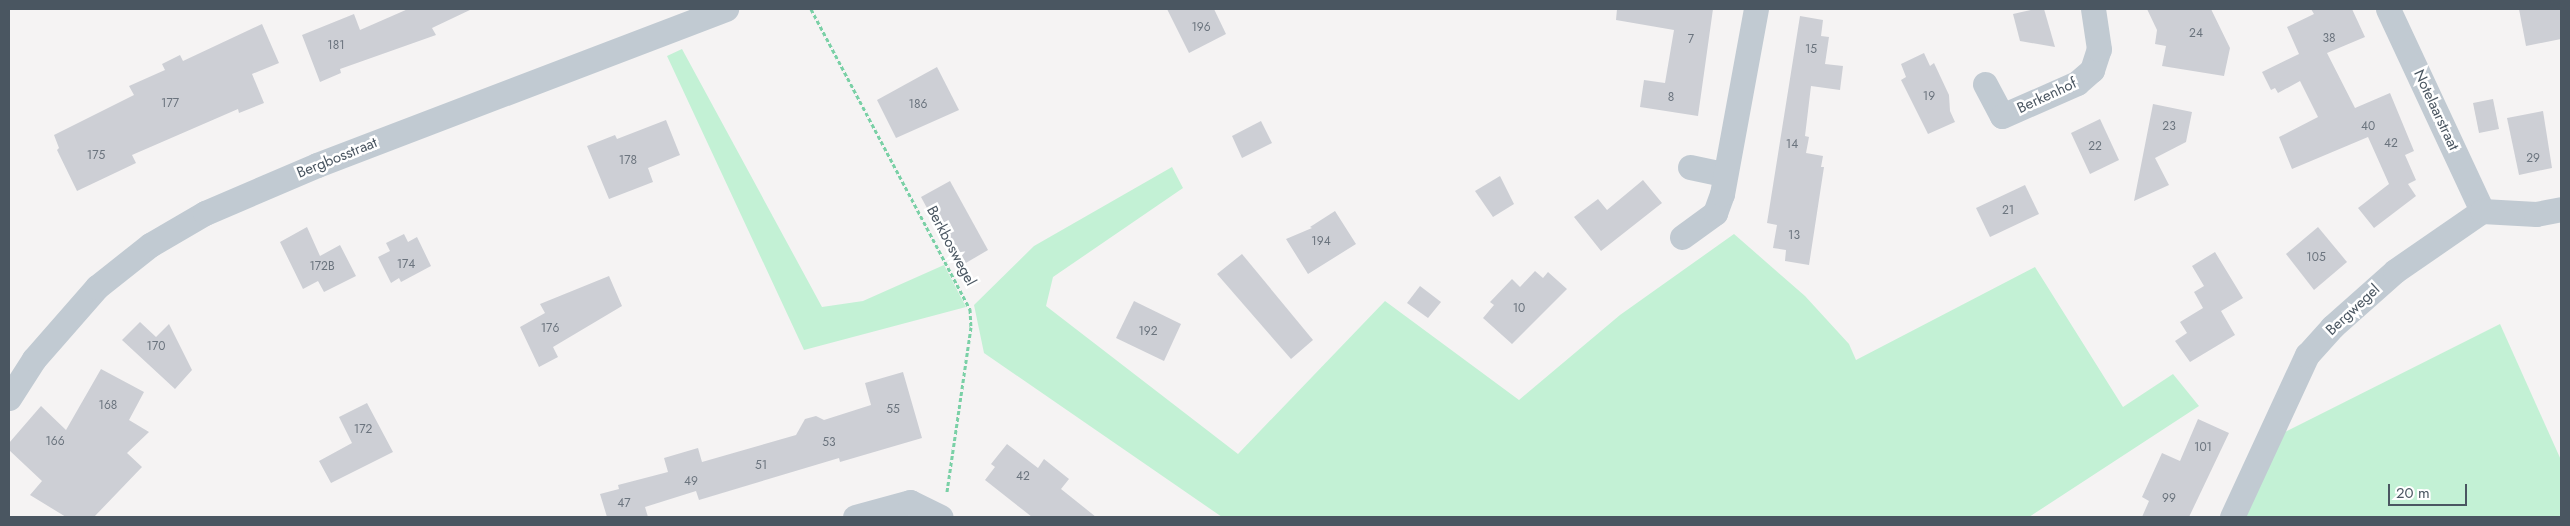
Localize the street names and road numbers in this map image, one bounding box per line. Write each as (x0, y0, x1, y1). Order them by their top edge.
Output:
street label: Notelaarstraat (2409, 67, 2463, 153)
street label: Berkenhof (2014, 74, 2080, 118)
street label: Bergbosstraat (294, 134, 380, 182)
street label: Berkboswegel (922, 203, 980, 289)
street label: Bergwegel (2322, 281, 2384, 339)

